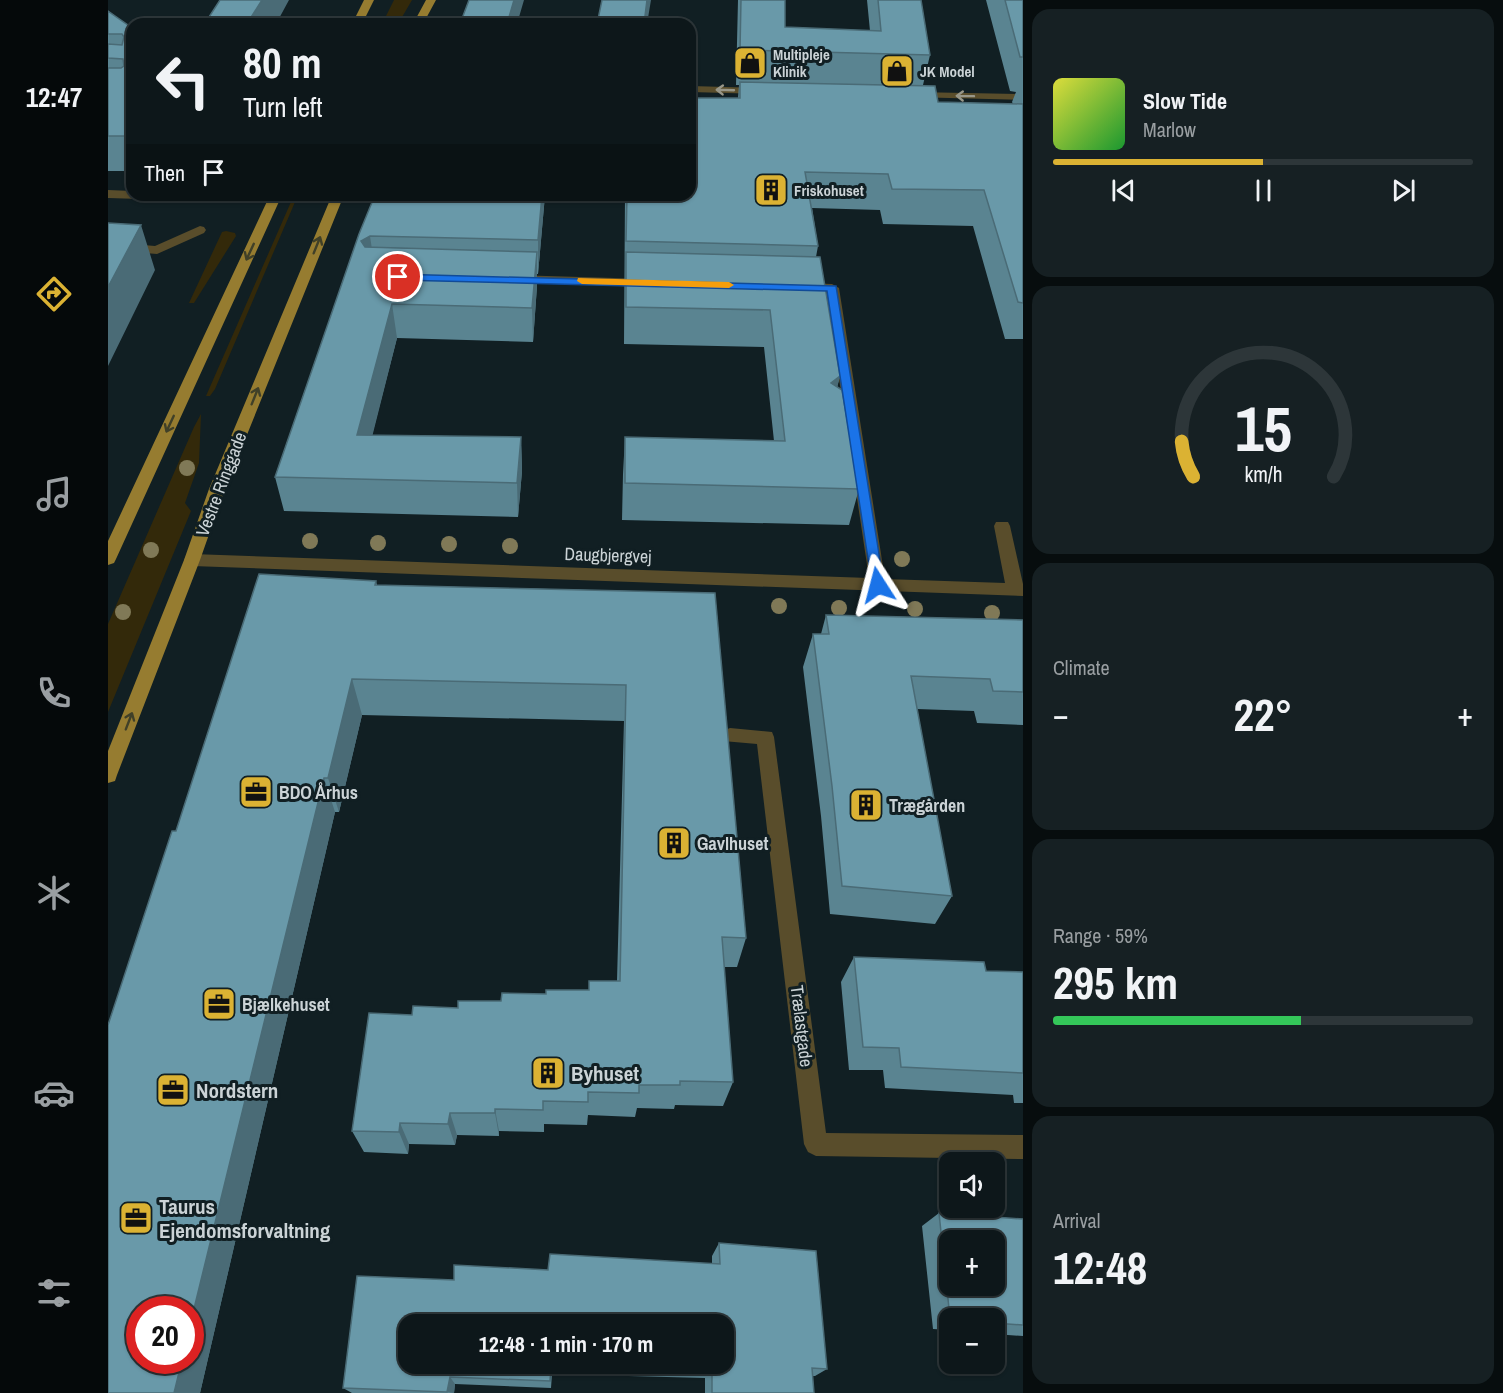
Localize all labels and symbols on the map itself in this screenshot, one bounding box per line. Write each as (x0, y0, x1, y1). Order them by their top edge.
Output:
place label: Multipleje Klinik (773, 44, 830, 82)
shop icon: Multipleje Klinik (732, 45, 768, 81)
shop icon: JK Model (879, 53, 915, 89)
place label: JK Model (920, 61, 975, 82)
one-way arrow (715, 84, 735, 96)
one-way arrow (955, 90, 975, 102)
building icon: Friskohuset (753, 172, 789, 208)
place label: Friskohuset (794, 180, 864, 201)
one-way arrow (312, 237, 323, 255)
one-way arrow (243, 242, 255, 260)
pin (372, 251, 423, 302)
one-way arrow (250, 388, 261, 406)
one-way arrow (163, 415, 175, 433)
street label: Vestre Ringgade (190, 428, 252, 540)
street label: Daugbjergvej (564, 541, 652, 569)
position arrow (846, 553, 910, 617)
one-way arrow (124, 712, 135, 730)
office icon: BDO Århus (238, 774, 274, 810)
place label: BDO Århus (279, 780, 358, 805)
building icon: Trægården (848, 787, 884, 823)
place label: Trægården (889, 793, 965, 818)
building icon: Gavlhuset (656, 825, 692, 861)
place label: Gavlhuset (697, 831, 768, 856)
street label: Trælastgade (785, 984, 819, 1068)
office icon: Bjælkehuset (201, 986, 237, 1022)
place label: Bjælkehuset (242, 992, 330, 1017)
building icon: Byhuset (530, 1055, 566, 1091)
place label: Byhuset (571, 1059, 639, 1088)
office icon: Nordstern (155, 1072, 191, 1108)
place label: Nordstern (196, 1076, 278, 1105)
place label: Taurus Ejendomsforvaltning (159, 1192, 331, 1245)
office icon: Taurus Ejendomsforvaltning (118, 1200, 154, 1236)
speed limit sign: 20 (126, 1296, 204, 1374)

